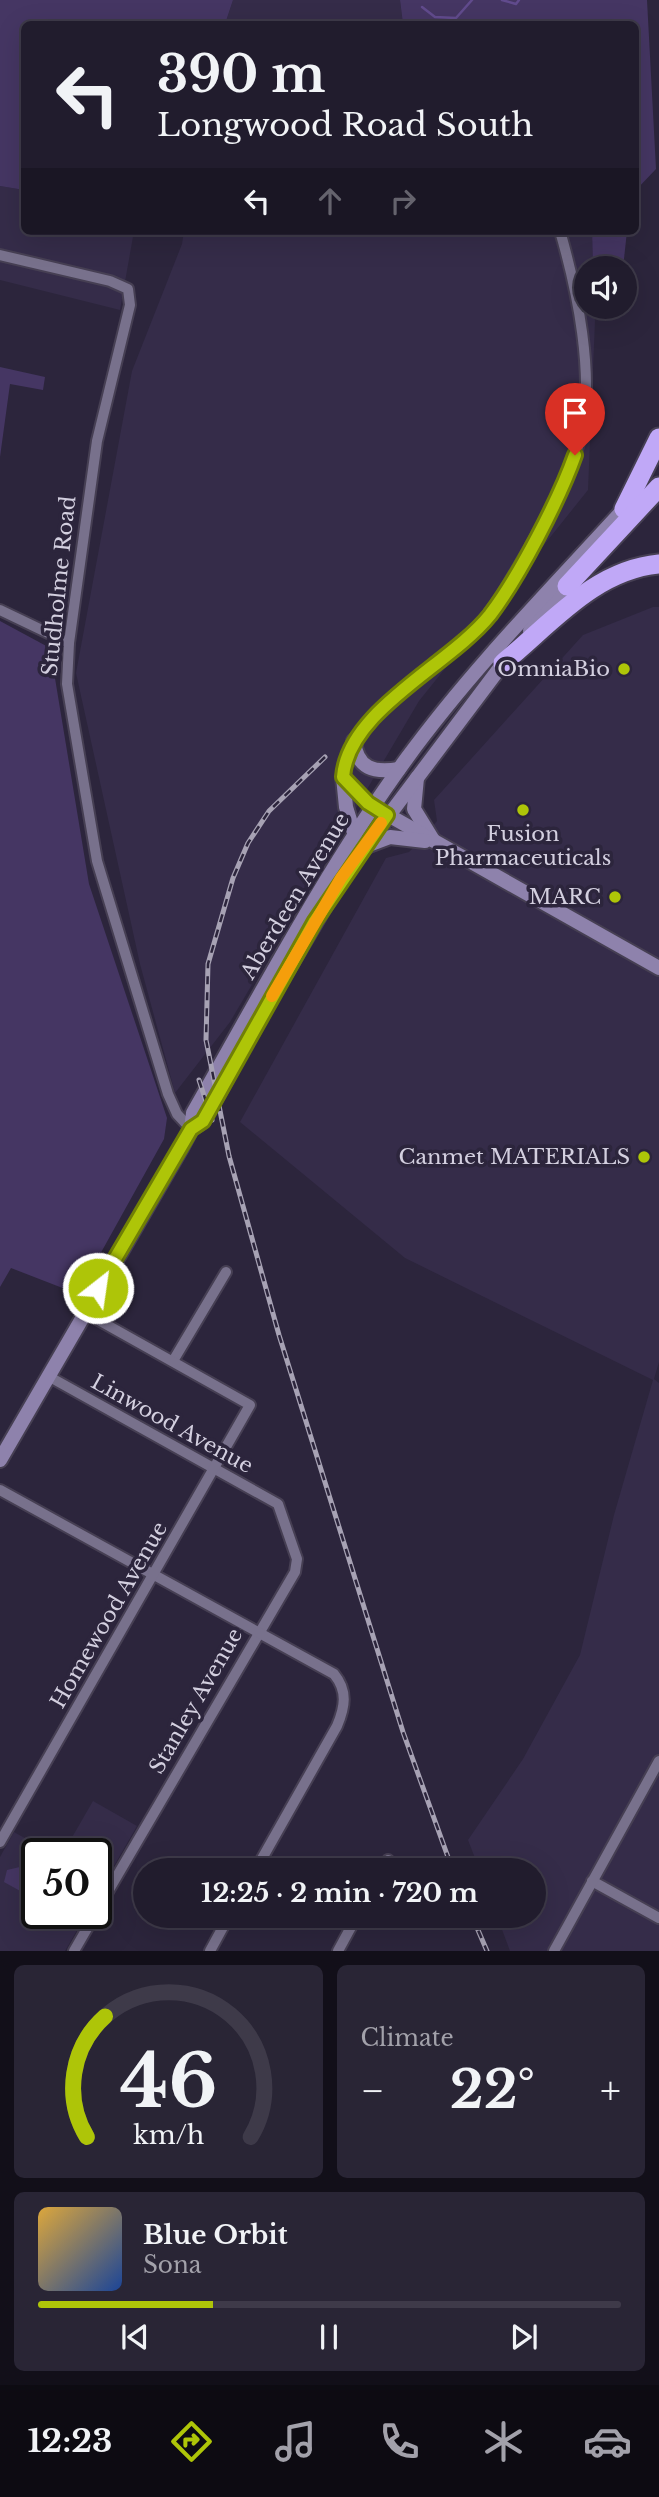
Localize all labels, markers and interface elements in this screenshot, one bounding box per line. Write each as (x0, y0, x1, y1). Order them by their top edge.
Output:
text: 390 m (157, 44, 325, 105)
icon: left (42, 49, 133, 140)
text: Longwood Road South (157, 105, 533, 145)
icon: left (238, 182, 276, 220)
icon: ahead (311, 182, 349, 220)
icon: right (384, 182, 422, 220)
map controls (574, 256, 637, 319)
button: sound (574, 256, 637, 319)
pin (545, 383, 605, 455)
icon: arrive (556, 394, 594, 432)
street label: Studholme Road (37, 495, 81, 677)
place label: OmniaBio (497, 656, 610, 682)
marker: OmniaBio (616, 661, 632, 677)
marker: Fusion Pharmaceuticals (515, 802, 531, 818)
street label: Aberdeen Avenue (235, 808, 355, 985)
place label: Fusion Pharmaceuticals (435, 821, 611, 871)
place label: MARC (529, 884, 601, 910)
marker: MARC (607, 889, 623, 905)
place label: Canmet MATERIALS (399, 1144, 630, 1170)
marker: Canmet MATERIALS (636, 1149, 652, 1165)
position arrow (61, 1251, 135, 1325)
street label: Linwood Avenue (87, 1369, 257, 1479)
street label: Homewood Avenue (45, 1517, 173, 1713)
street label: Stanley Avenue (144, 1623, 248, 1779)
speed limit sign: 50 (21, 1838, 112, 1929)
text: 12:25 · 2 min · 720 m (201, 1877, 478, 1909)
text: Climate (361, 2024, 454, 2052)
text: 46 (120, 2037, 217, 2128)
text: 22° (450, 2058, 535, 2122)
text: − (361, 2067, 385, 2114)
text: + (600, 2067, 621, 2114)
text: km/h (133, 2120, 204, 2151)
text: Blue Orbit (143, 2219, 288, 2251)
text: Sona (143, 2251, 201, 2279)
icon: previous (116, 2318, 154, 2356)
icon: pause (310, 2318, 348, 2356)
icon: next (505, 2318, 543, 2356)
icon: directions (167, 2417, 216, 2466)
icon: music (271, 2417, 320, 2466)
icon: phone (375, 2417, 424, 2466)
icon: climate (479, 2417, 528, 2466)
icon: car (583, 2417, 632, 2466)
text: 12:23 (27, 2421, 113, 2461)

